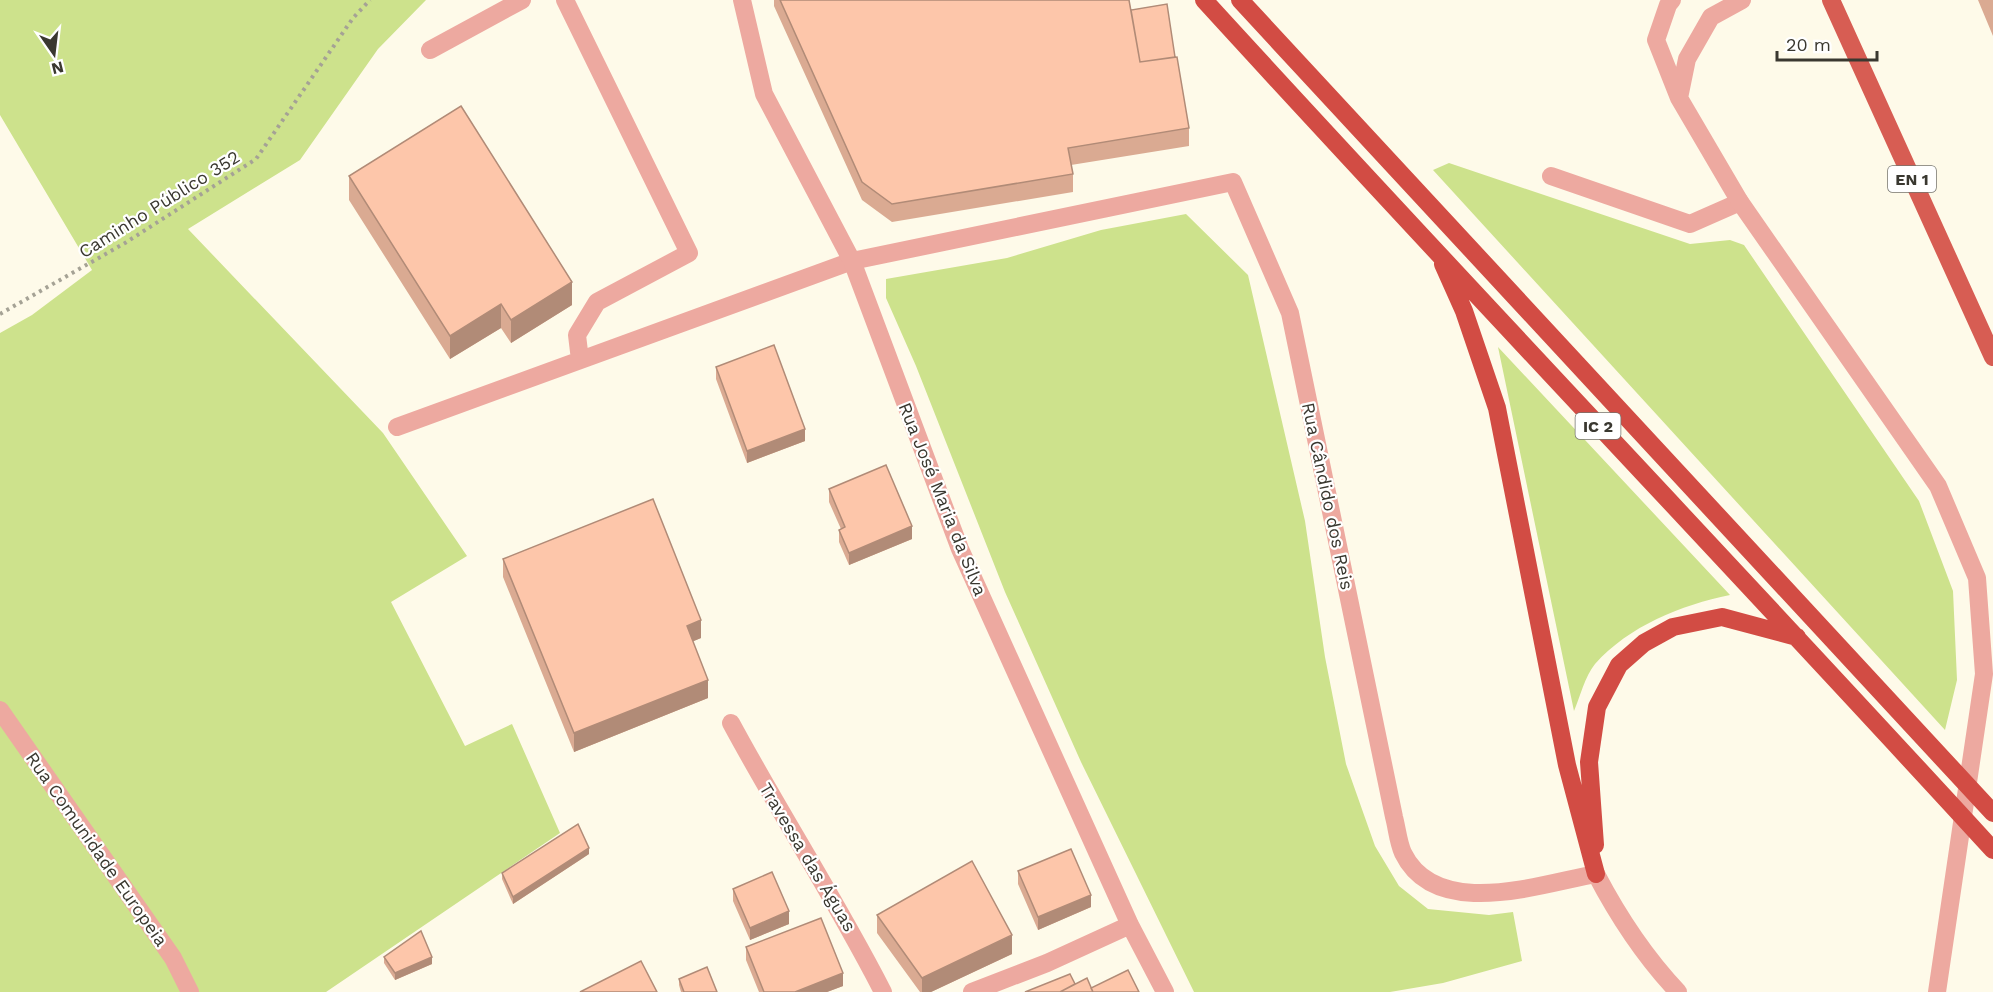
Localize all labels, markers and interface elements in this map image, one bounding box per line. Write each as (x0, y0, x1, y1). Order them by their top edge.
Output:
north arrow (24, 24, 84, 84)
scale bar (1777, 24, 1878, 62)
text: 20 m (1786, 34, 1831, 55)
text: N (49, 57, 66, 79)
street label: Caminho Público 352 (75, 146, 243, 262)
road number: EN 1 (1888, 166, 1936, 192)
street label: Rua José Maria da Silva (895, 399, 991, 599)
street label: Rua Cândido dos Reis (1298, 400, 1358, 592)
road number: IC 2 (1576, 413, 1620, 439)
street label: Rua Comunidade Europeia (22, 748, 172, 950)
street label: Travessa das Águas (755, 779, 861, 935)

